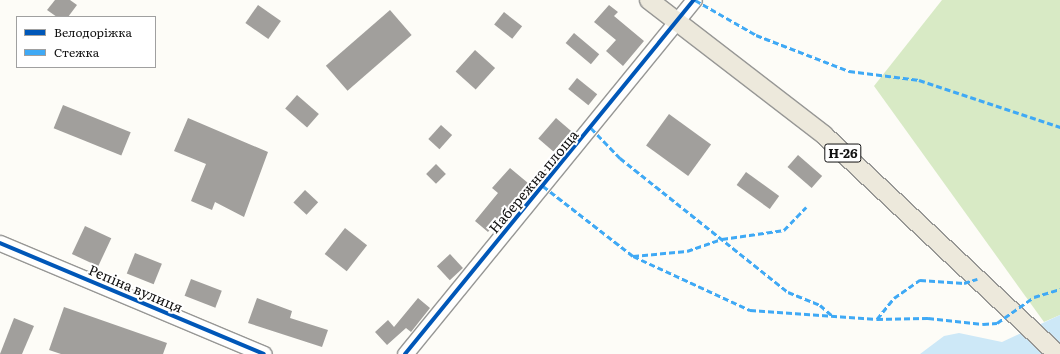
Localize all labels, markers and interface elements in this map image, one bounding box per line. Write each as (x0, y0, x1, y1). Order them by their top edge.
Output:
legend (16, 16, 156, 68)
text: Велодоріжка (54, 23, 132, 41)
text: Стежка (54, 43, 99, 61)
street label: Набережна площа (485, 126, 581, 236)
road number: Н-26 (824, 142, 862, 164)
street label: Рєпіна вулиця (86, 261, 186, 315)

